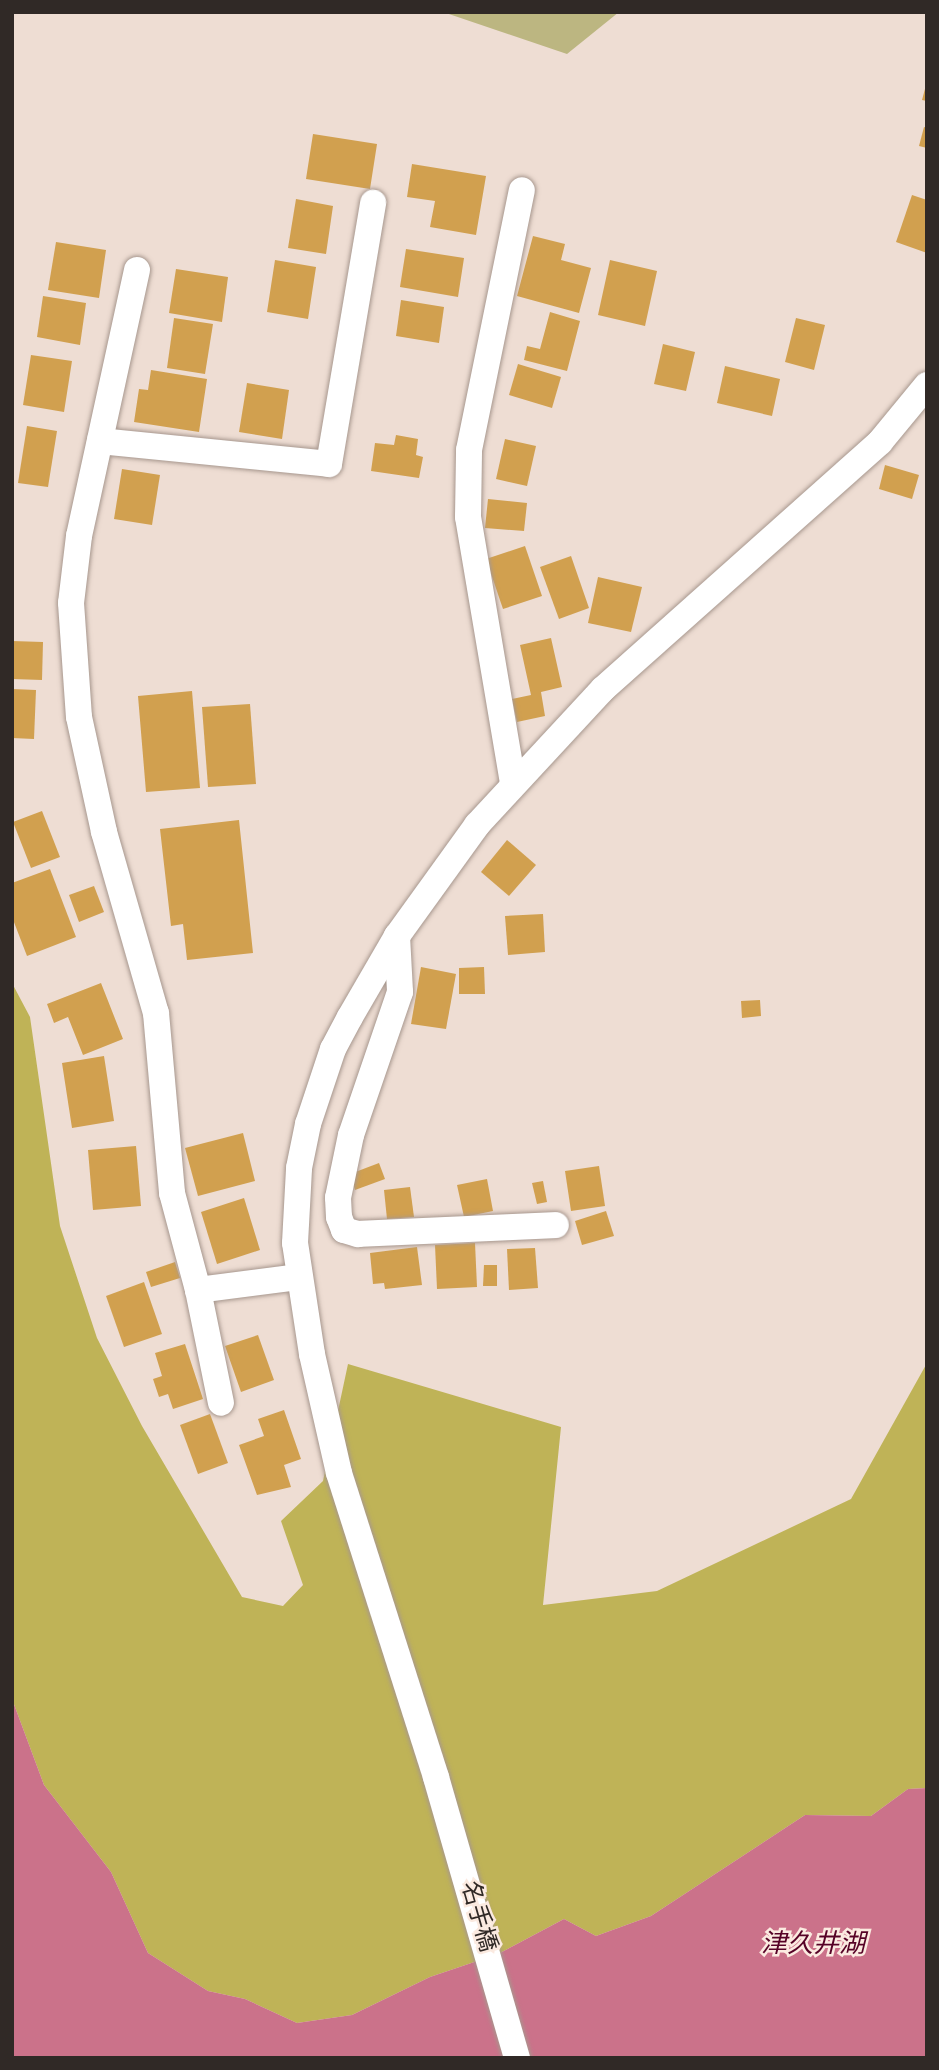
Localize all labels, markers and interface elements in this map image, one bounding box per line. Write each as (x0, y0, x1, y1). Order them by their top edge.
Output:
street label: 名手橋 (453, 1878, 501, 1956)
water label: 津久井湖 (761, 1930, 865, 1962)

